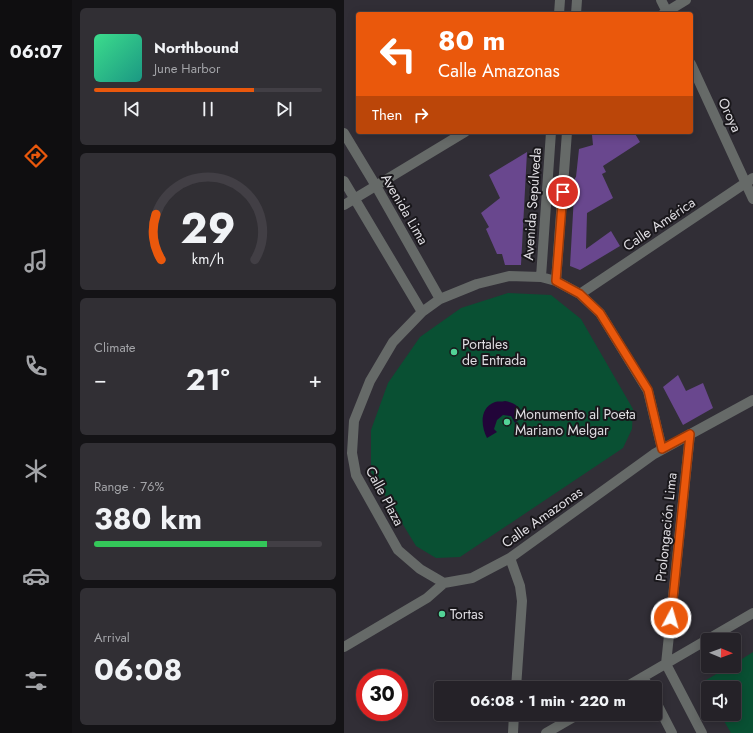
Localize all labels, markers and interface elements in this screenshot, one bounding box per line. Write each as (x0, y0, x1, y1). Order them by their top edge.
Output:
text: 80 m (438, 20, 505, 61)
icon: left (372, 28, 424, 80)
text: Northbound (154, 37, 239, 59)
text: 06:07 (10, 39, 62, 65)
text: Calle Amazonas (438, 58, 560, 84)
text: June Harbor (154, 59, 220, 78)
street label: Oroya (713, 94, 747, 136)
icon: previous (121, 98, 143, 120)
icon: pause (197, 98, 219, 120)
icon: next (273, 98, 295, 120)
text: Then (372, 104, 402, 126)
icon: right (410, 104, 432, 126)
icon: directions (22, 142, 50, 170)
street label: Avenida Sepúlveda (518, 147, 546, 261)
street label: Avenida Lima (377, 170, 433, 248)
pin (546, 175, 580, 209)
icon: arrive (552, 181, 574, 203)
street label: Calle América (619, 192, 699, 256)
text: 29 (180, 197, 236, 258)
icon: music (22, 247, 50, 275)
text: km/h (192, 248, 224, 268)
place label: Portales de Entrada (462, 334, 526, 370)
text: Climate (94, 338, 135, 357)
marker: Portales de Entrada (449, 347, 459, 357)
icon: phone (22, 352, 50, 380)
text: 21° (186, 358, 230, 401)
text: − (94, 363, 107, 395)
text: + (308, 363, 322, 395)
place label: Monumento al Poeta Mariano Melgar (515, 404, 636, 440)
marker: Monumento al Poeta Mariano Melgar (502, 417, 512, 427)
icon: climate (22, 457, 50, 485)
street label: Calle Plaza (361, 463, 409, 529)
street label: Prolongación Lima (650, 471, 682, 583)
text: Range · 76% (94, 477, 164, 496)
street label: Calle Amazonas (497, 481, 587, 552)
text: 380 km (94, 497, 202, 540)
icon: car (22, 562, 50, 590)
position arrow (650, 597, 692, 639)
place label: Tortas (450, 604, 484, 624)
marker: Tortas (437, 609, 447, 619)
text: Arrival (94, 628, 130, 647)
north arrow (701, 633, 741, 673)
map controls (701, 633, 741, 721)
text: 06:08 (94, 648, 182, 691)
icon: filters (22, 667, 50, 695)
speed limit sign: 30 (356, 669, 408, 721)
button: sound (701, 681, 741, 721)
text: 06:08 · 1 min · 220 m (470, 690, 626, 712)

